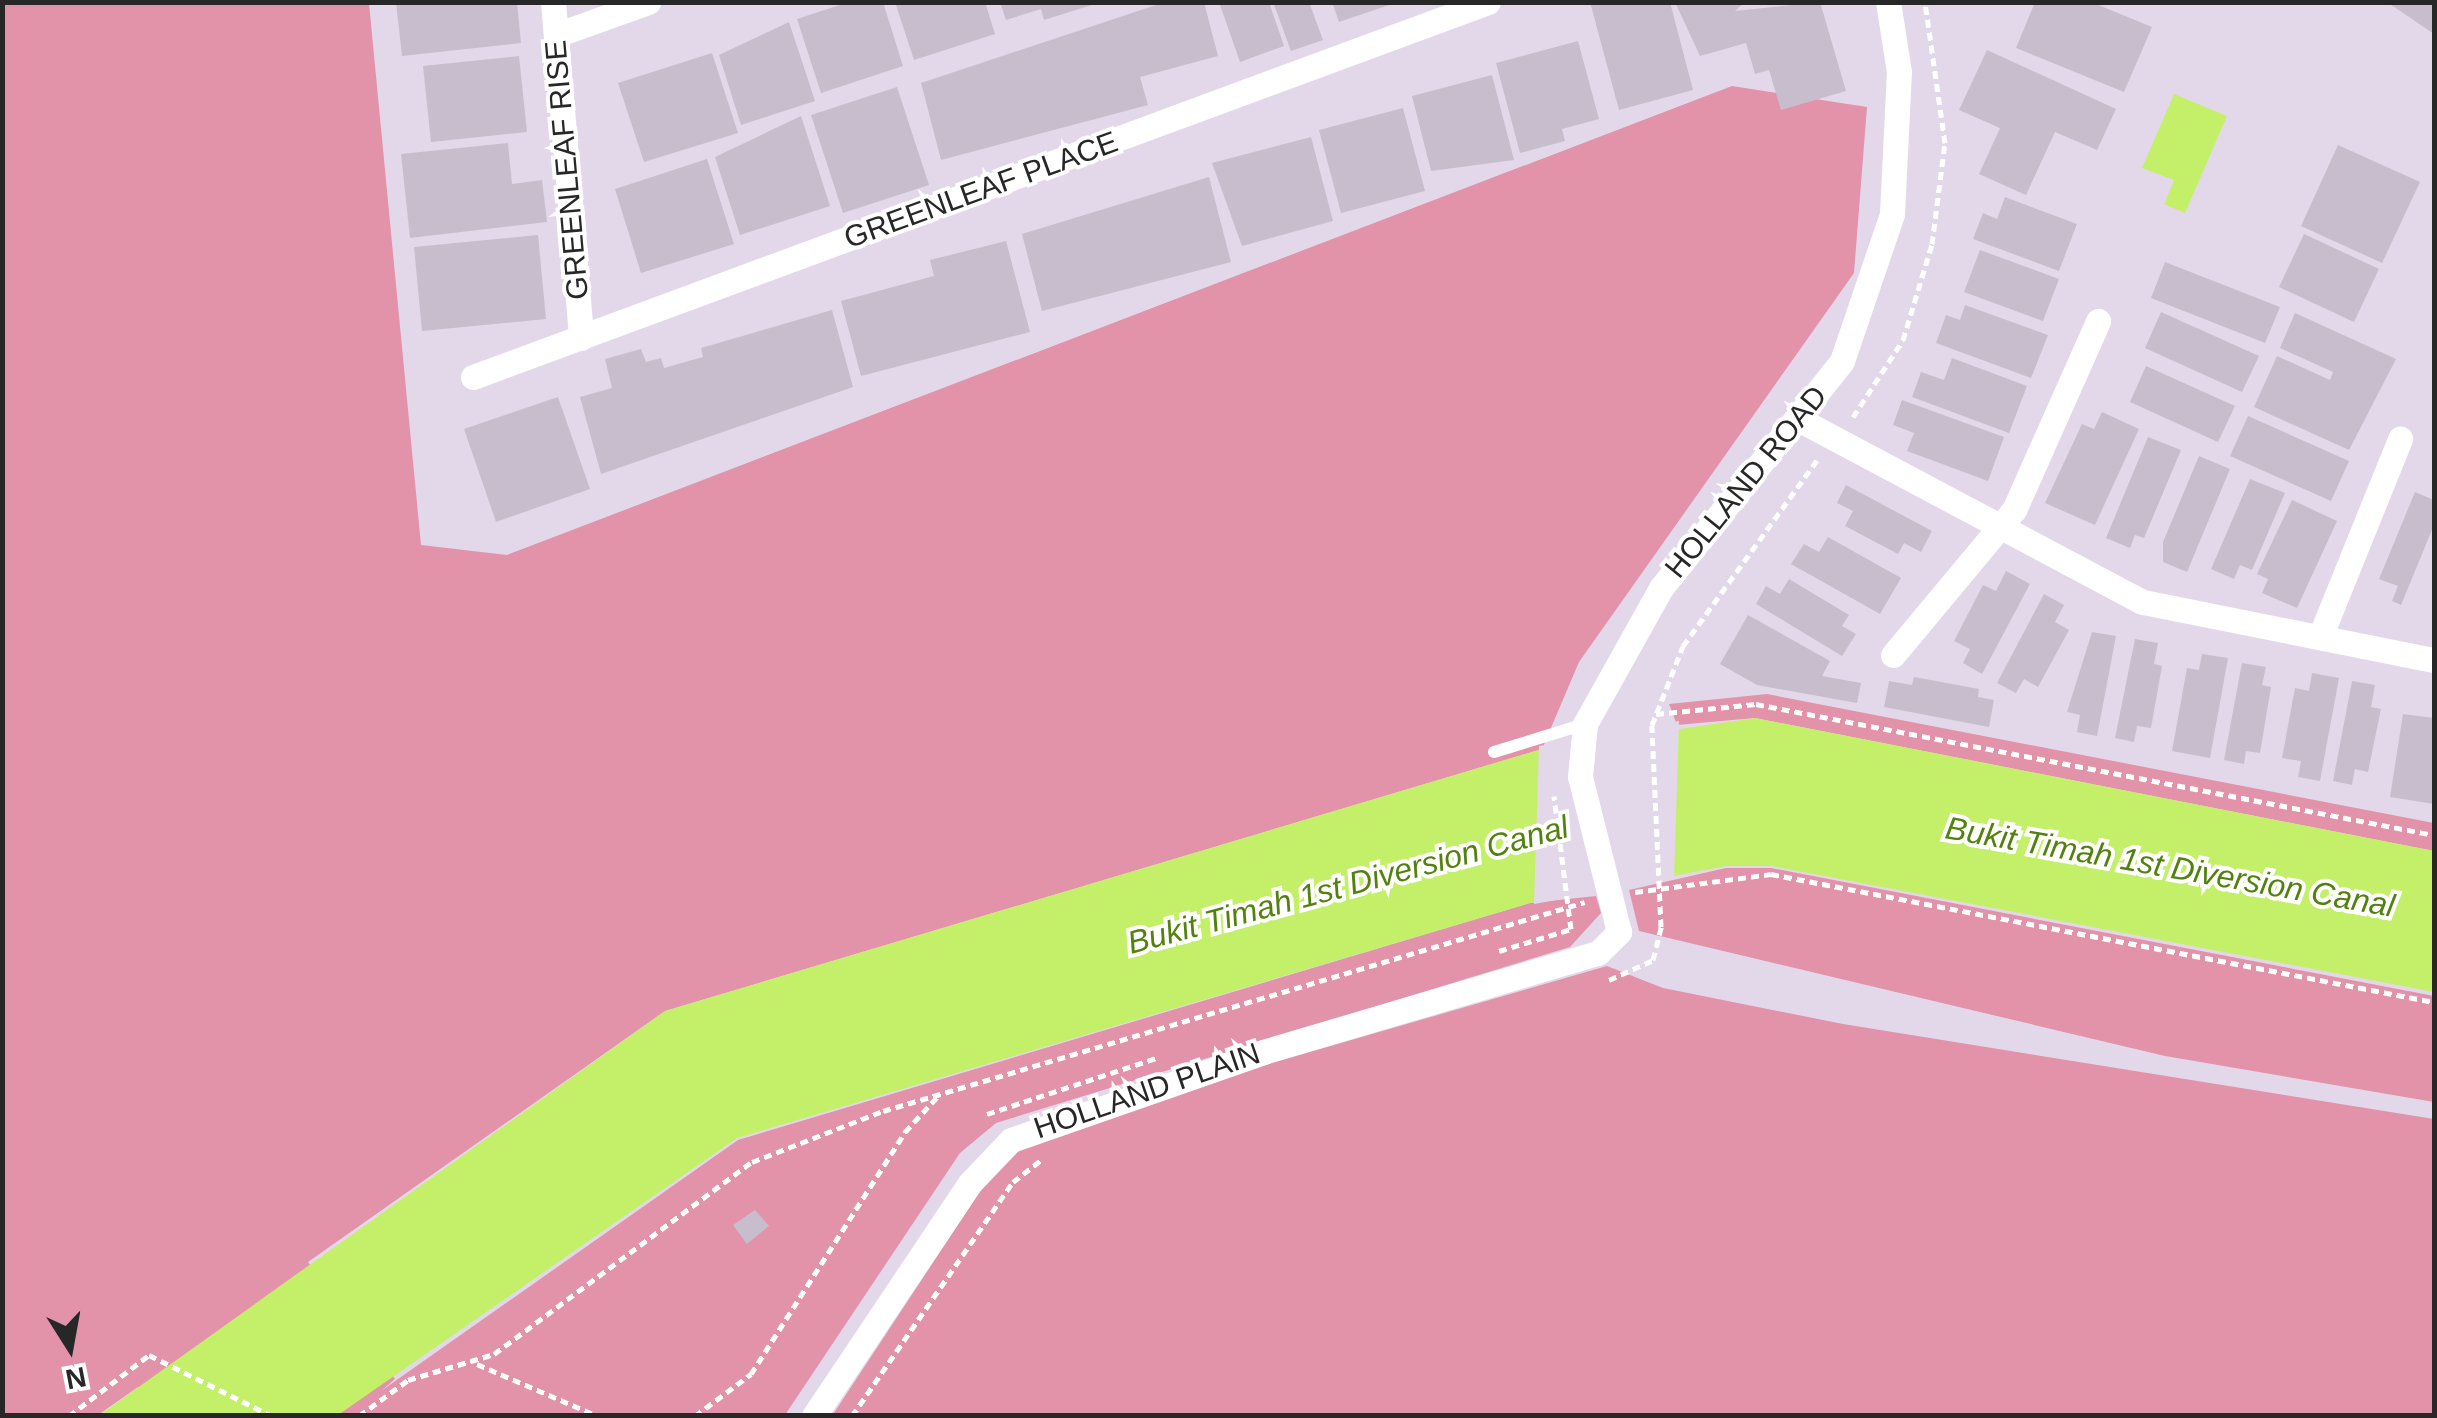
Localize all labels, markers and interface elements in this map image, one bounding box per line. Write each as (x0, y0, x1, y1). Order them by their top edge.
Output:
street label: GREENLEAF RISE (538, 39, 596, 301)
street label: GREENLEAF PLACE (839, 124, 1123, 256)
street label: HOLLAND ROAD (1658, 379, 1834, 585)
water label: Bukit Timah 1st Diversion Canal (1123, 808, 1573, 962)
water label: Bukit Timah 1st Diversion Canal (1943, 809, 2397, 925)
street label: HOLLAND PLAIN (1029, 1035, 1265, 1147)
north arrow (20, 1298, 120, 1398)
text: N (63, 1361, 89, 1395)

